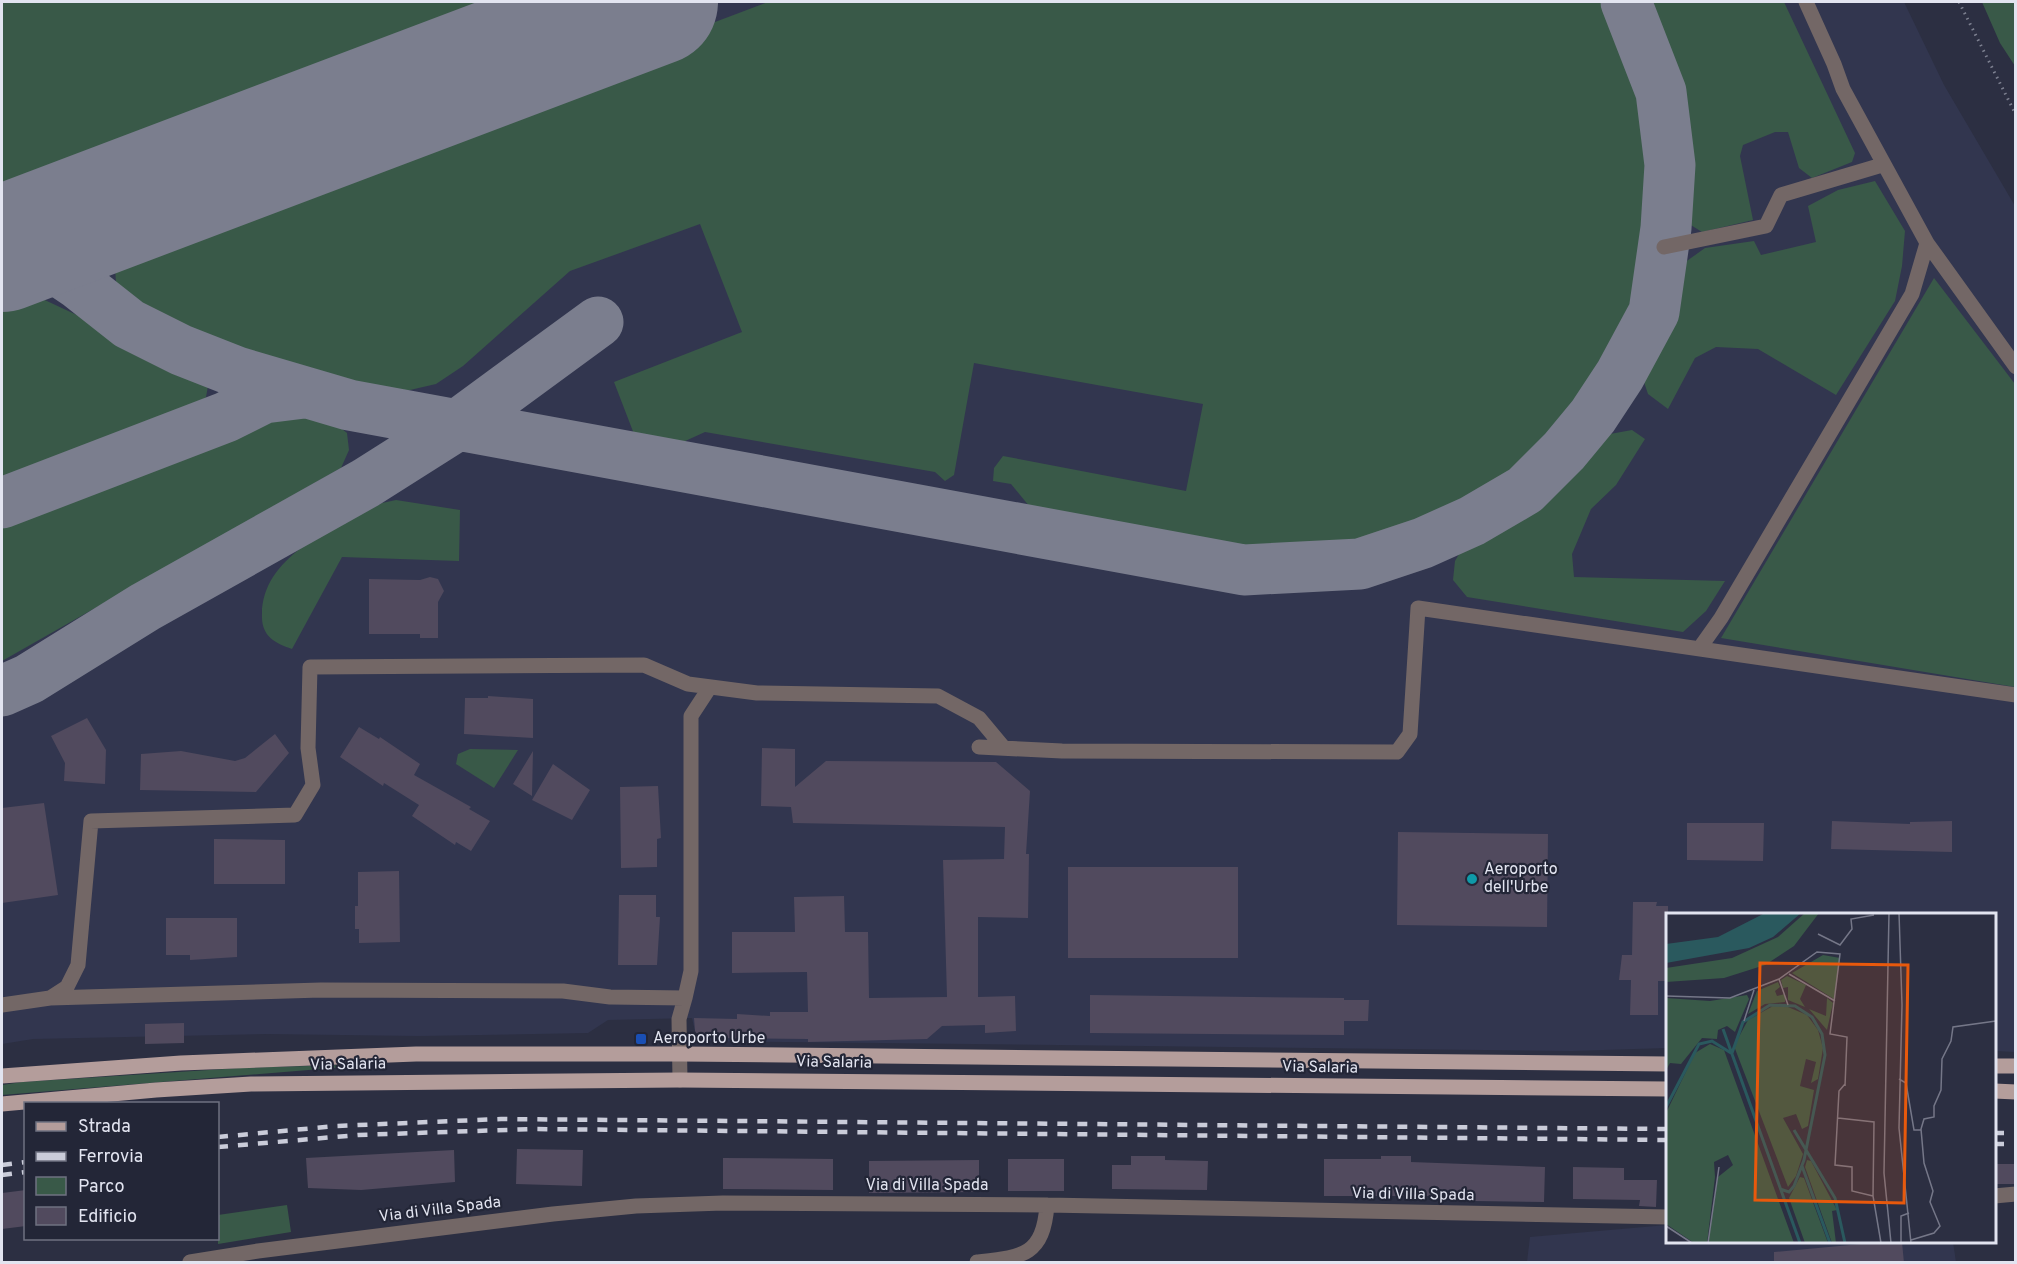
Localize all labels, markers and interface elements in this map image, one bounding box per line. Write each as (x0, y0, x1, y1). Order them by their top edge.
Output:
place label: Aeroporto dell'Urbe (1484, 860, 1558, 898)
marker: Aeroporto dell'Urbe (1465, 872, 1479, 886)
inset map (1666, 913, 1996, 1243)
place label: Aeroporto Urbe (653, 1029, 765, 1049)
marker: Aeroporto Urbe (634, 1032, 648, 1046)
street label: Via Salaria (796, 1052, 872, 1074)
street label: Via Salaria (310, 1054, 386, 1076)
street label: Via Salaria (1282, 1057, 1358, 1079)
legend (24, 1102, 219, 1240)
text: Strada (78, 1116, 131, 1139)
text: Ferrovia (78, 1146, 143, 1169)
text: Parco (78, 1176, 124, 1199)
street label: Via di Villa Spada (866, 1176, 988, 1196)
street label: Via di Villa Spada (1351, 1184, 1475, 1206)
street label: Via di Villa Spada (378, 1193, 502, 1227)
text: Edificio (78, 1206, 137, 1229)

